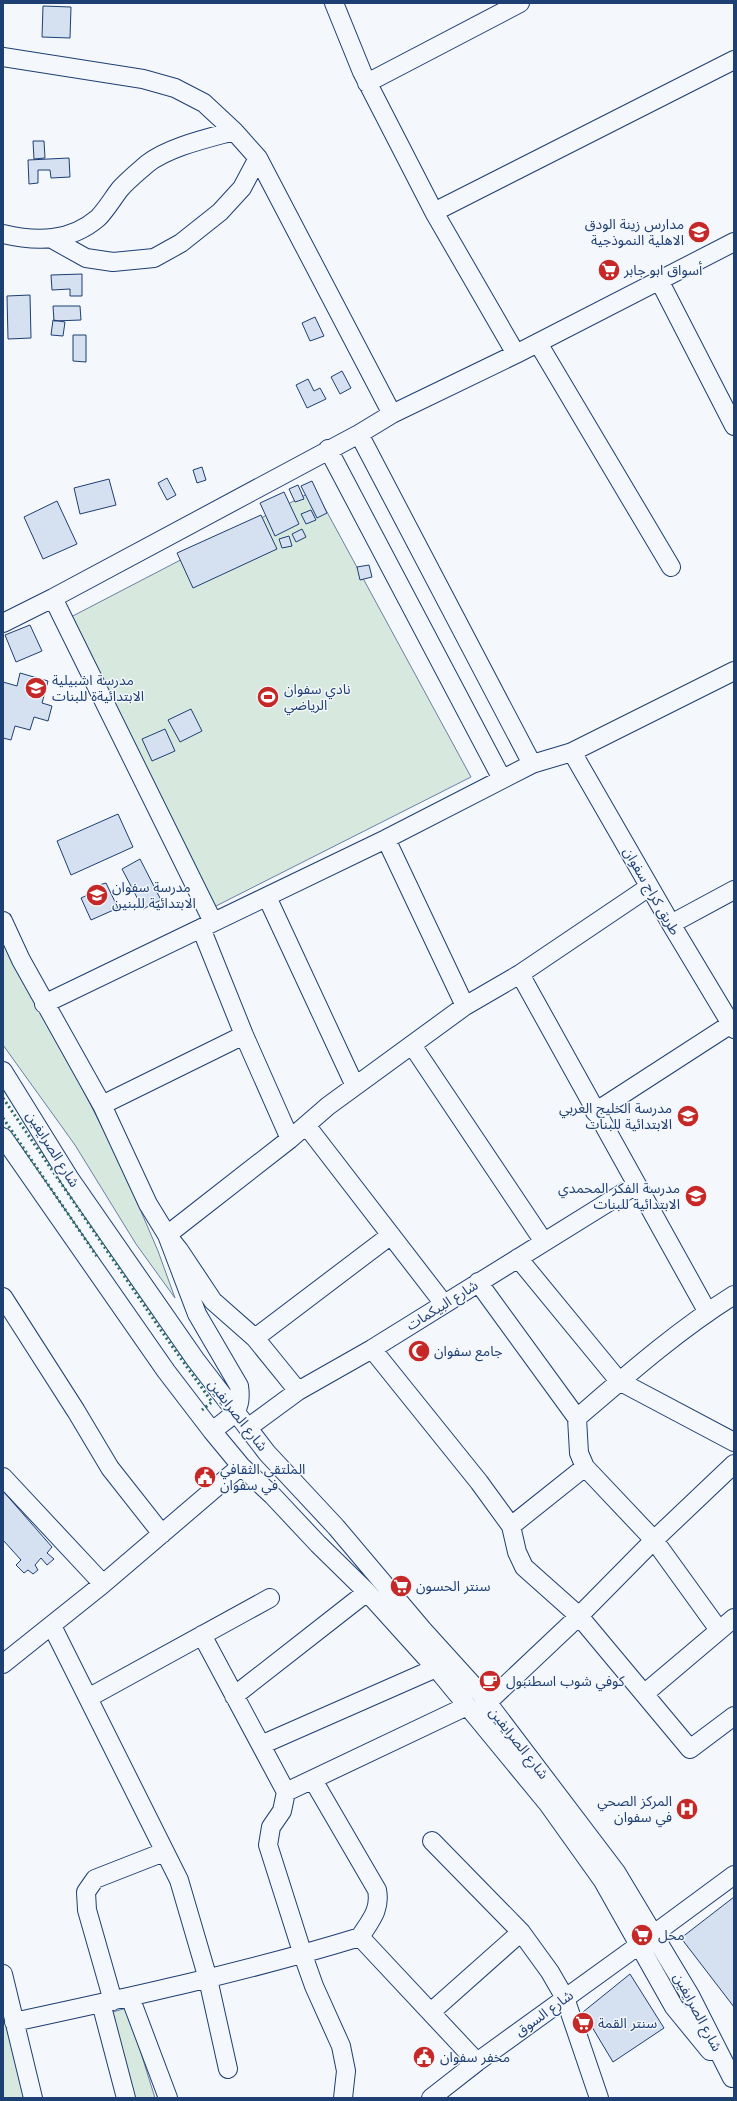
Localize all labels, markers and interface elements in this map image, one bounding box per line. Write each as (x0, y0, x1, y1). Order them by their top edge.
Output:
place label: مدارس زينة الودق الاهلية النموذجية (585, 215, 684, 249)
school or university icon: مدارس زينة الودق الاهلية النموذجية (686, 219, 712, 245)
supermarket icon: أسواق ابو جابر (596, 257, 622, 283)
place label: أسواق ابو جابر (623, 261, 703, 279)
place label: مدرسة اشبيلية الابتدائيةة للبنات (52, 671, 144, 704)
school or university icon: مدرسة اشبيلية الابتدائيةة للبنات (23, 675, 49, 701)
place label: نادي سفوان الرياضي (284, 680, 351, 716)
sports icon: نادي سفوان الرياضي (255, 684, 281, 710)
street label: طريق كراج سفوان (618, 844, 684, 939)
place label: مدرسة سفوان الابتدائية للبنين (112, 878, 196, 912)
school or university icon: مدرسة سفوان الابتدائية للبنين (84, 882, 110, 908)
place label: مدرسة الخليج العربي الابتدائية للبنات (559, 1099, 672, 1132)
school or university icon: مدرسة الخليج العربي الابتدائية للبنات (675, 1103, 701, 1129)
street label: شارع الصرايفين (21, 1108, 84, 1192)
place label: مدرسة الفكر المحمدي الابتدائية للبنات (558, 1179, 680, 1212)
school or university icon: مدرسة الفكر المحمدي الابتدائية للبنات (683, 1183, 709, 1209)
street label: شارع البيكمات (403, 1276, 482, 1336)
mosque icon: جامع سفوان (406, 1338, 432, 1364)
place label: جامع سفوان (434, 1342, 502, 1362)
street label: شارع الصرايفين (203, 1375, 272, 1456)
place label: الملتقى الثقافي في سفوان (220, 1460, 305, 1496)
public building icon: الملتقى الثقافي في سفوان (192, 1464, 218, 1490)
supermarket icon: سنتر الحسون (388, 1573, 414, 1599)
place label: سنتر الحسون (416, 1577, 490, 1595)
cafe icon: كوفي شوب اسطنبول (477, 1668, 503, 1694)
place label: كوفي شوب اسطنبول (506, 1672, 625, 1692)
street label: شارع الصرايفين (484, 1703, 553, 1784)
place label: المركز الصحي في سفوان (597, 1792, 672, 1828)
hospital icon: المركز الصحي في سفوان (674, 1796, 700, 1822)
supermarket icon: محل (629, 1922, 655, 1948)
place label: محل (658, 1926, 685, 1944)
street label: شارع الصرايفين (668, 1970, 726, 2055)
street label: شارع السوق (511, 1986, 578, 2042)
supermarket icon: سنتر القمة (570, 2010, 596, 2036)
place label: سنتر القمة (598, 2014, 657, 2032)
public building icon: مخفر سفوان (411, 2044, 437, 2070)
place label: مخفر سفوان (440, 2048, 510, 2066)

